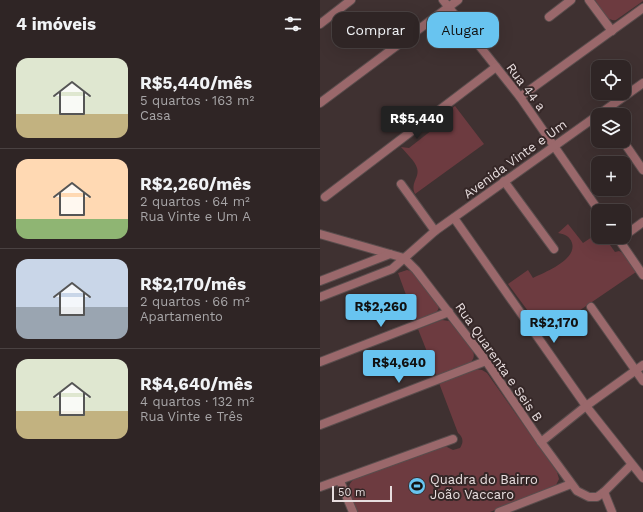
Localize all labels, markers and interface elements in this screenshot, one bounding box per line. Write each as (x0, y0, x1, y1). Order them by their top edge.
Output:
chip: Comprar (332, 12, 419, 48)
chip: Alugar (427, 12, 499, 48)
icon: filters (282, 13, 304, 35)
text: 4 imóveis (16, 14, 96, 34)
street label: Rua 44 a (503, 60, 549, 114)
map controls (591, 60, 631, 244)
button: locate (591, 60, 631, 100)
text: R$5,440/mês (140, 73, 252, 93)
icon: home (48, 74, 96, 122)
text: 5 quartos · 163 m² (140, 93, 254, 108)
pin: R$5,440 (380, 106, 454, 140)
text: Casa (140, 108, 171, 123)
button: layers (591, 108, 631, 148)
text: R$5,440 (390, 111, 444, 126)
street label: Avenida Vinte e Um (461, 117, 569, 201)
button: + (591, 156, 631, 196)
text: R$2,260/mês (140, 174, 251, 194)
icon: home (48, 175, 96, 223)
text: 2 quartos · 64 m² (140, 194, 250, 209)
button: − (591, 204, 631, 244)
text: Rua Vinte e Um A (140, 209, 251, 224)
text: R$2,170/mês (140, 274, 246, 294)
icon: home (48, 275, 96, 323)
text: 2 quartos · 66 m² (140, 294, 250, 309)
pin: R$2,260 (344, 294, 418, 328)
text: R$2,260 (355, 299, 407, 314)
street label: Rua Quarenta e Seis B (452, 300, 546, 424)
text: Apartamento (140, 309, 223, 324)
pin: R$2,170 (517, 310, 591, 344)
text: R$2,170 (529, 315, 579, 330)
pin: R$4,640 (362, 350, 436, 384)
text: R$4,640 (372, 355, 426, 370)
text: R$4,640/mês (140, 374, 253, 394)
icon: home (48, 375, 96, 423)
text: 4 quartos · 132 m² (140, 394, 254, 409)
text: Rua Vinte e Três (140, 409, 243, 424)
place label: Quadra do Bairro João Vaccaro (430, 472, 538, 502)
sports icon: Quadra do Bairro João Vaccaro (407, 476, 427, 496)
scale bar (332, 484, 392, 503)
text: 50 m (338, 486, 365, 499)

